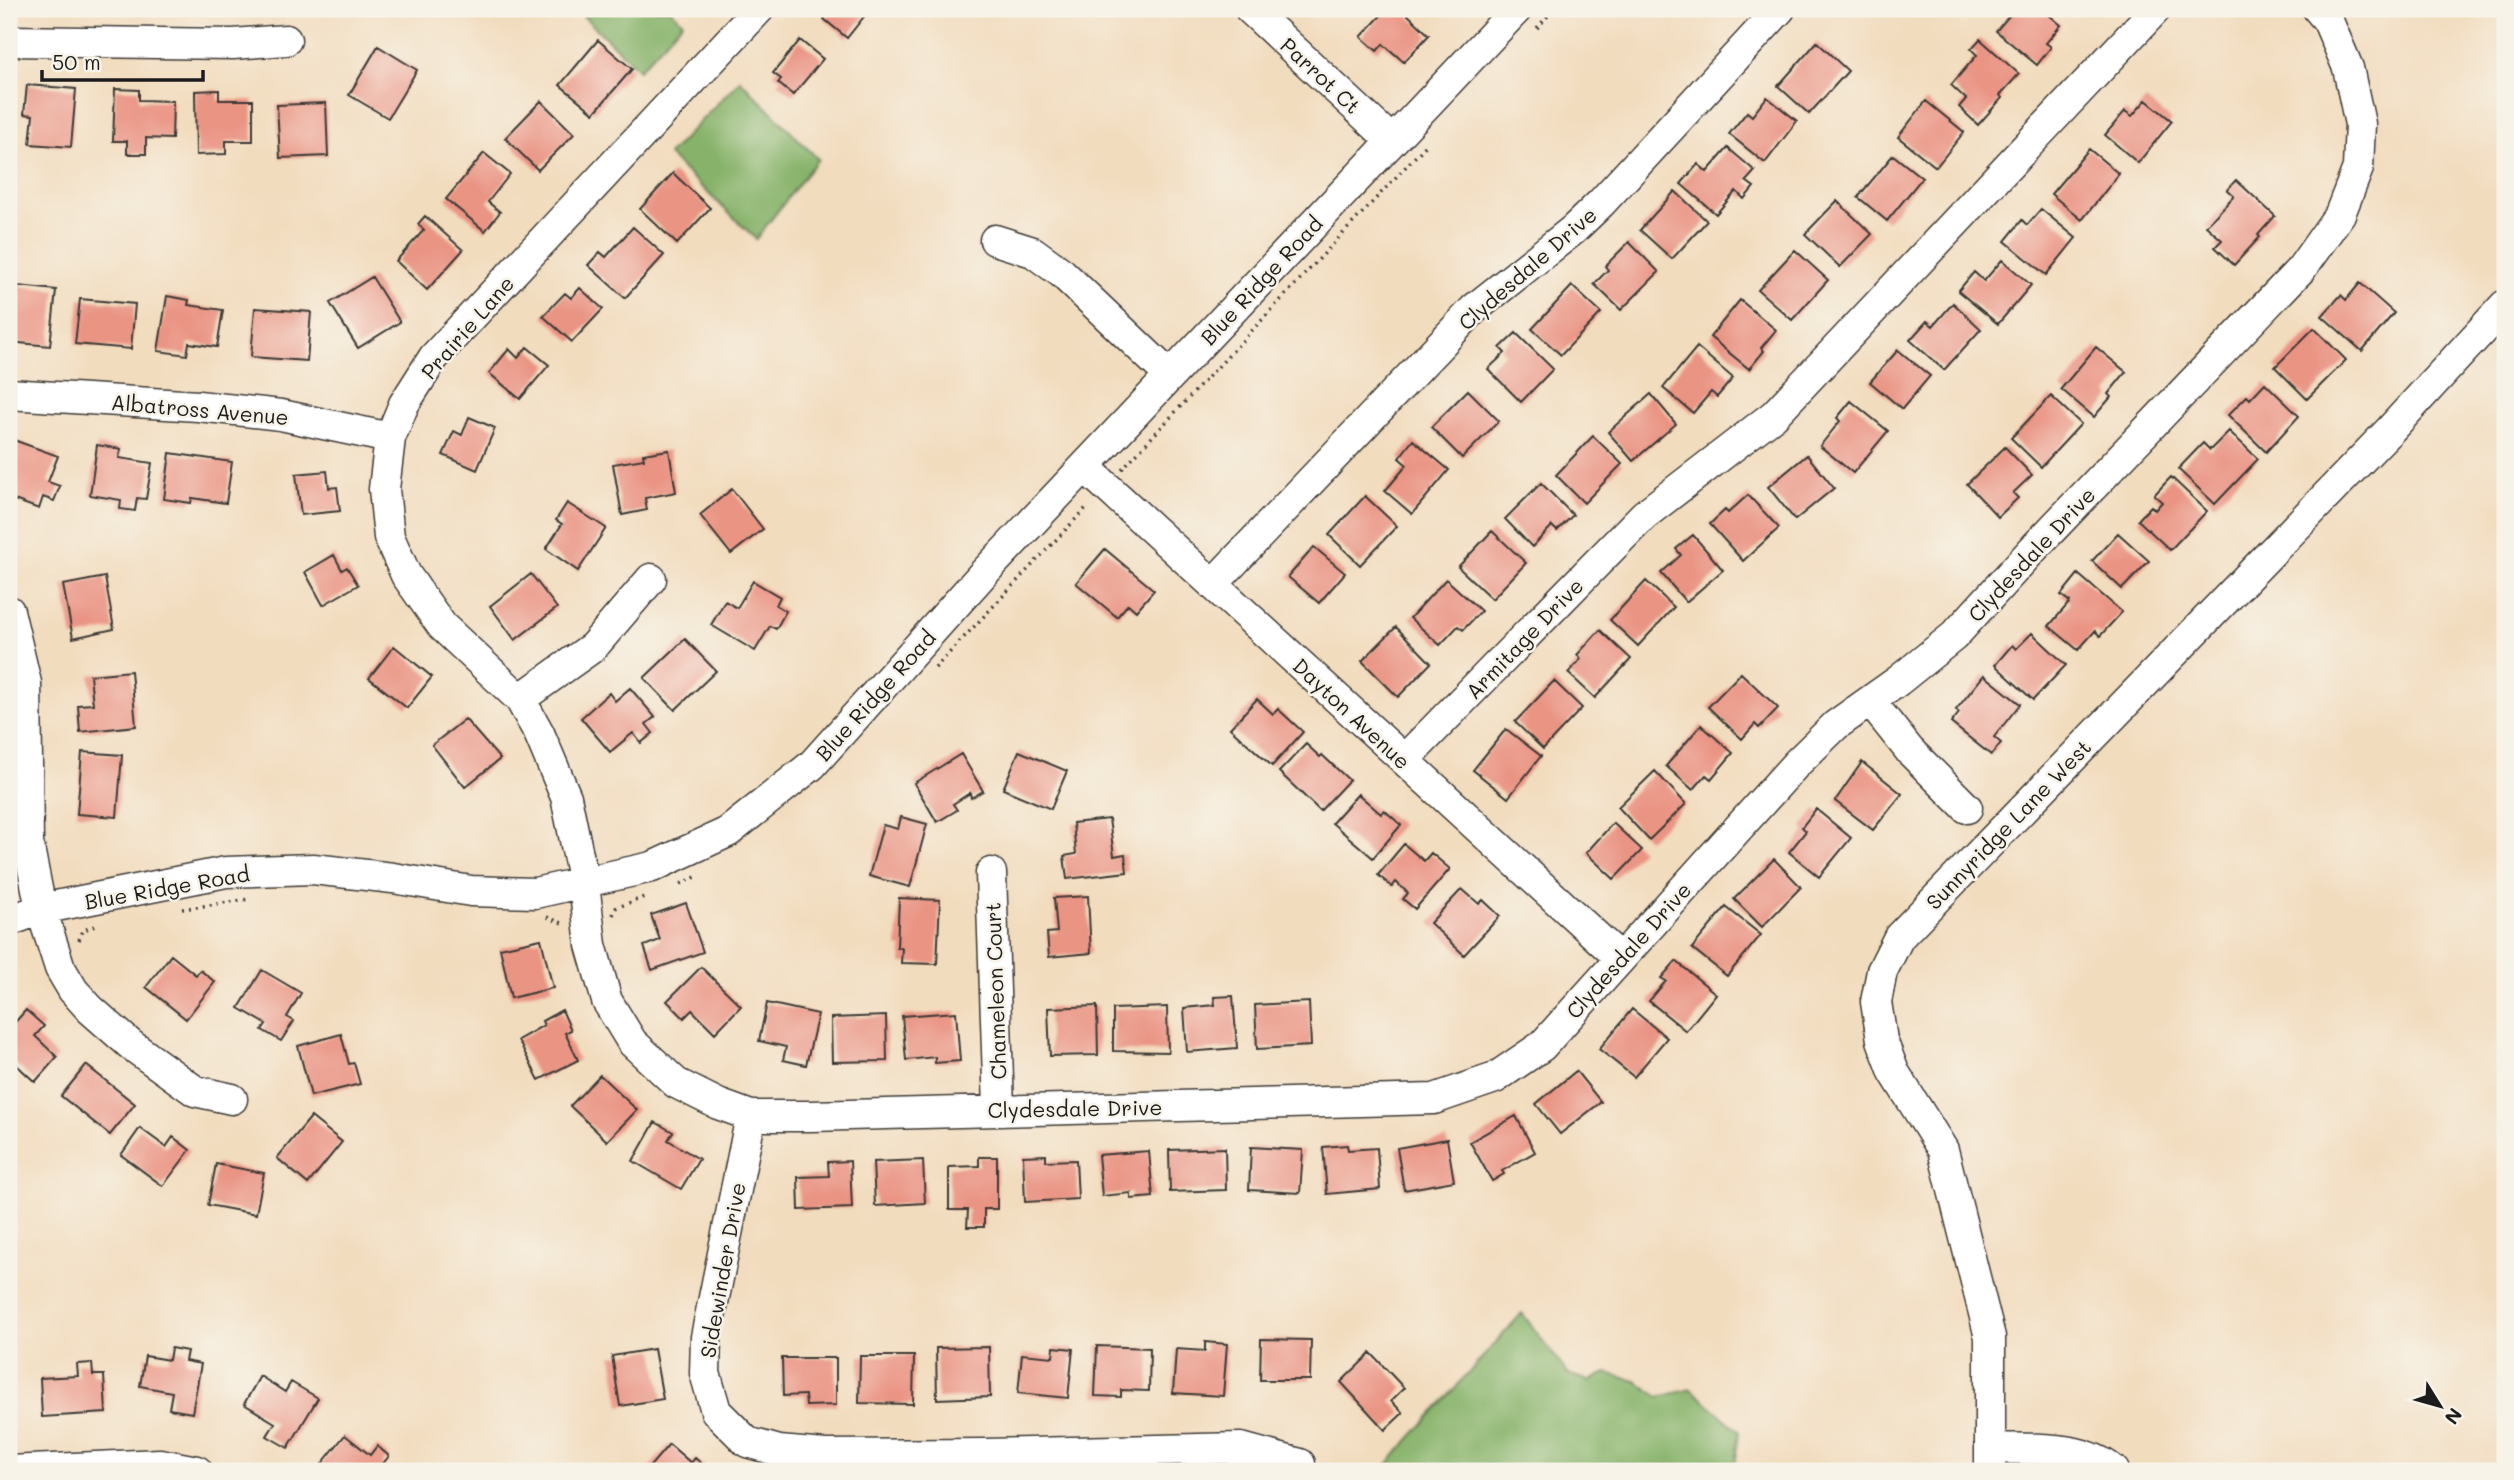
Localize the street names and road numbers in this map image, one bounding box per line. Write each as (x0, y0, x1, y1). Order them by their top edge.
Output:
street label: Parrot Ct (1275, 31, 1367, 119)
street label: Clydesdale Drive (1452, 201, 1602, 335)
street label: Blue Ridge Road (1194, 210, 1328, 350)
street label: Prairie Lane (415, 270, 519, 384)
street label: Albatross Avenue (110, 388, 290, 430)
street label: Clydesdale Drive (1962, 481, 2100, 627)
street label: Armitage Drive (1459, 572, 1589, 704)
street label: Blue Ridge Road (809, 624, 941, 766)
street label: Dayton Avenue (1288, 652, 1416, 774)
street label: Sunnyridge Lane West (1920, 733, 2096, 915)
street label: Blue Ridge Road (82, 859, 252, 915)
street label: Clydesdale Drive (1560, 876, 1696, 1024)
street label: Chameleon Court (978, 902, 1012, 1080)
street label: Clydesdale Drive (987, 1093, 1163, 1123)
street label: Sidewinder Drive (693, 1180, 751, 1360)

